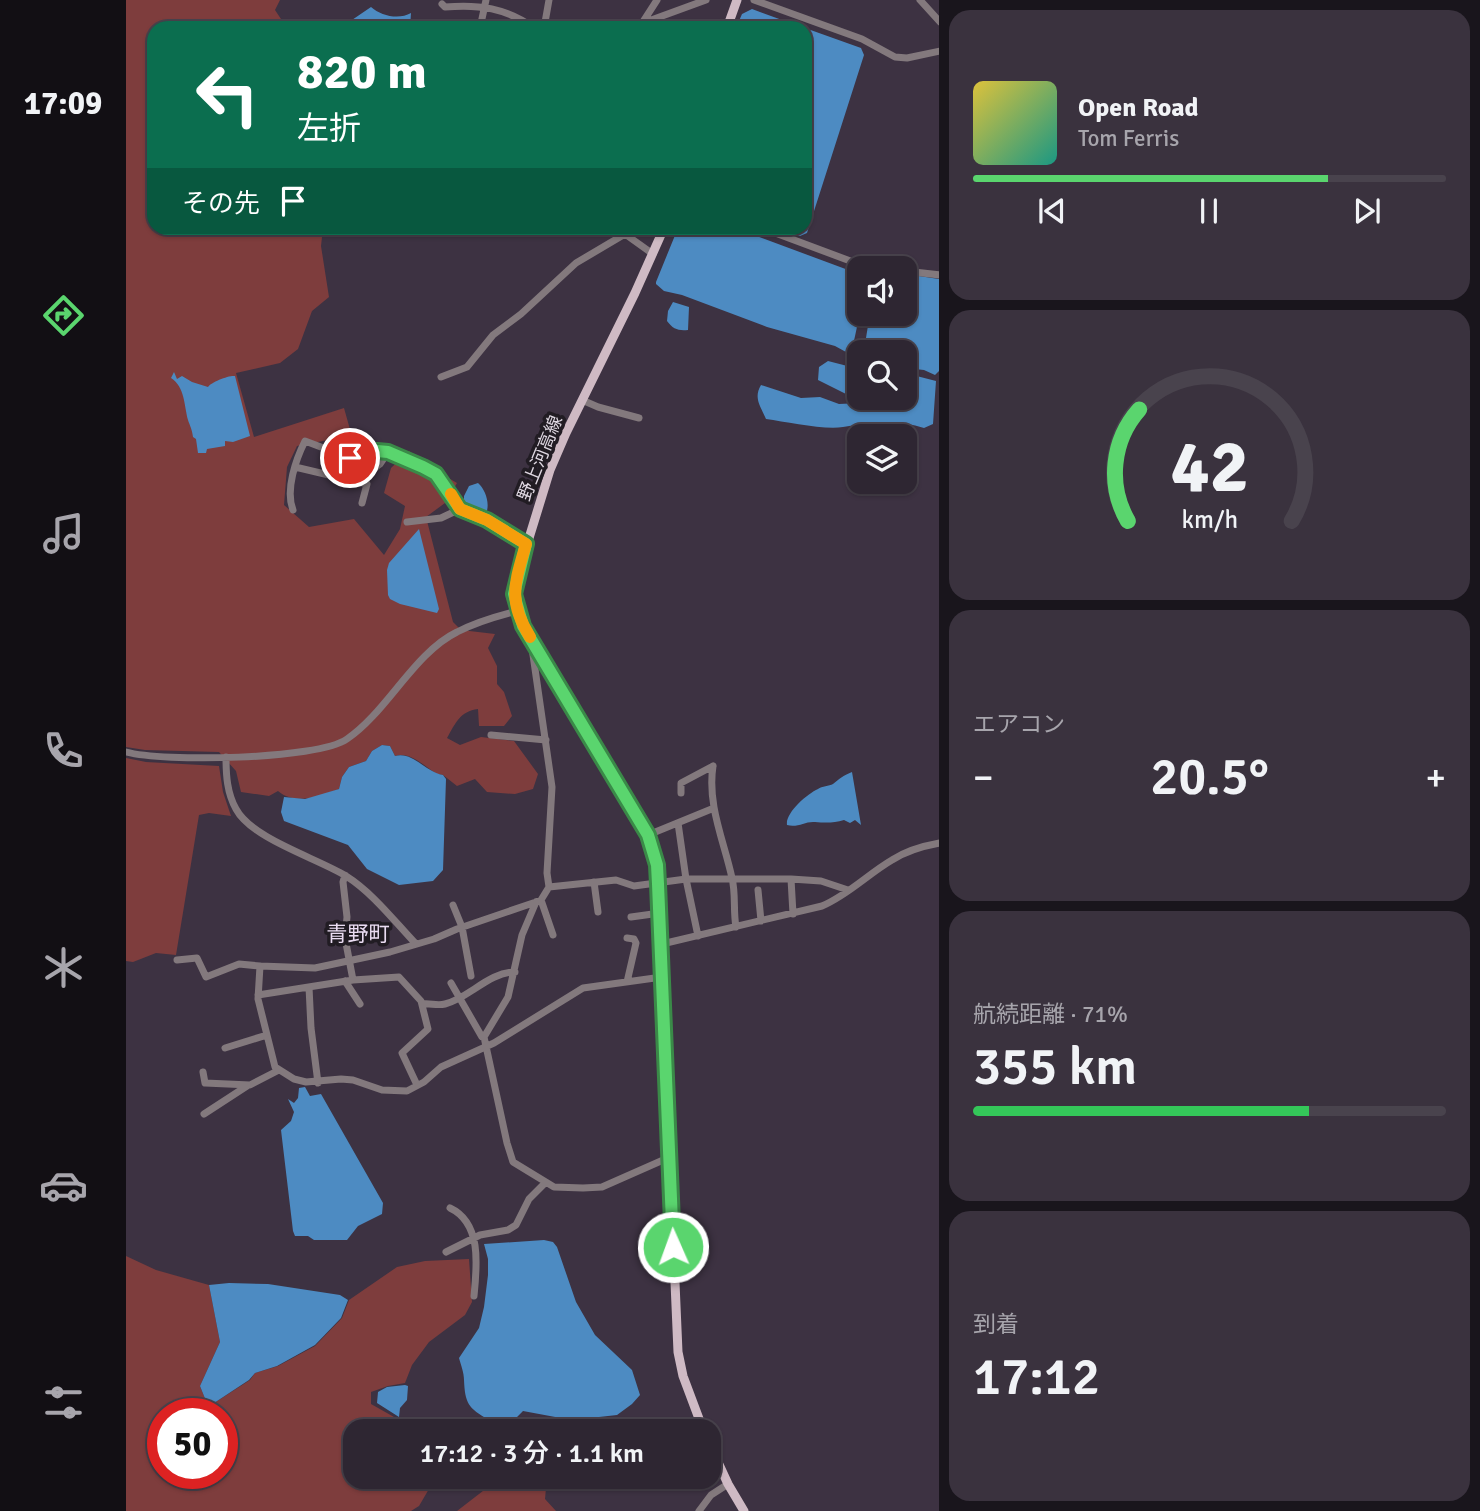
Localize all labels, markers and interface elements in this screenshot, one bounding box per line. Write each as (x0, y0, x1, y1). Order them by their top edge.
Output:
text: 820 m (297, 42, 427, 102)
icon: left (182, 49, 273, 140)
text: 17:09 (24, 84, 102, 123)
text: Open Road (1078, 92, 1199, 124)
text: 左折 (297, 109, 361, 148)
text: Tom Ferris (1078, 124, 1179, 153)
icon: arrive (274, 182, 312, 220)
text: その先 (182, 188, 260, 220)
icon: previous (1033, 192, 1071, 230)
icon: pause (1190, 192, 1228, 230)
icon: next (1348, 192, 1386, 230)
map controls (847, 256, 917, 494)
button: sound (847, 256, 917, 326)
icon: directions (39, 291, 88, 340)
button: search (847, 340, 917, 410)
street label: 野上河高線 (513, 412, 567, 504)
button: layers (847, 424, 917, 494)
text: 42 (1170, 424, 1249, 513)
pin (320, 428, 380, 488)
icon: arrive (331, 439, 369, 477)
text: km/h (1181, 504, 1238, 535)
icon: music (39, 509, 88, 558)
text: エアコン (973, 710, 1065, 739)
icon: phone (39, 726, 88, 775)
text: 20.5° (1150, 745, 1269, 809)
text: − (973, 754, 994, 801)
text: + (1425, 754, 1446, 801)
district label: 青野町 (327, 921, 390, 947)
icon: climate (39, 943, 88, 992)
text: 航続距離 · 71% (973, 1000, 1128, 1029)
text: 355 km (973, 1035, 1137, 1099)
icon: car (39, 1161, 88, 1210)
position arrow (636, 1210, 710, 1284)
text: 到着 (973, 1310, 1019, 1339)
text: 17:12 (973, 1345, 1100, 1409)
icon: filters (39, 1378, 88, 1427)
speed limit sign: 50 (147, 1398, 238, 1489)
text: 17:12 · 3 分 · 1.1 km (420, 1438, 644, 1470)

